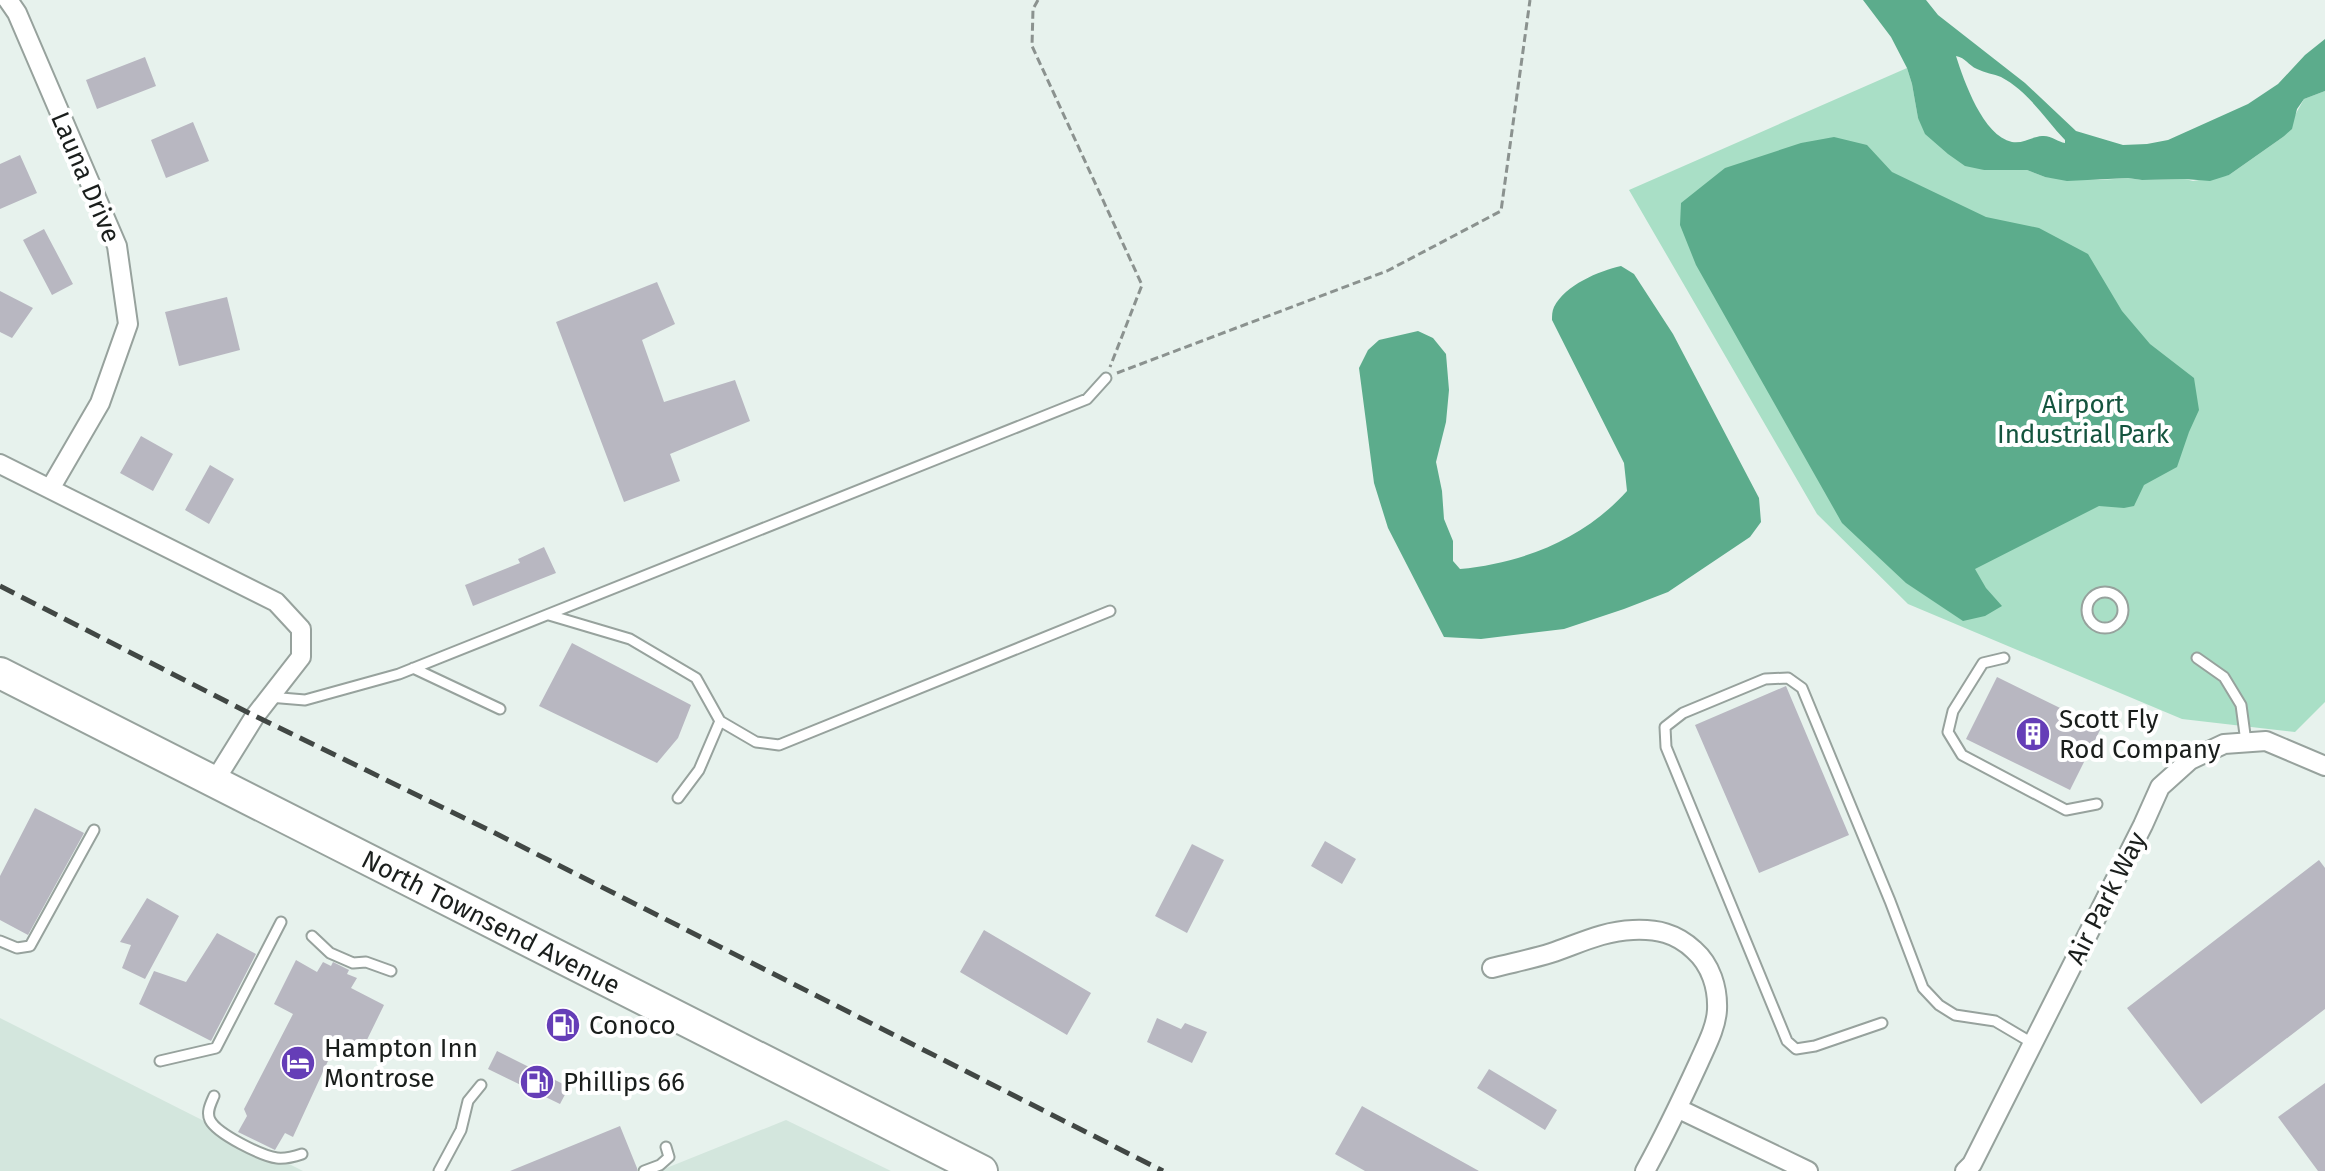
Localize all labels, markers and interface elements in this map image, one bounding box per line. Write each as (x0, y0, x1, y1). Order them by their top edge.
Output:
street label: Launa Drive (44, 107, 127, 247)
park label: Airport Industrial Park (1997, 389, 2170, 450)
place label: Scott Fly Rod Company (2059, 704, 2221, 765)
building icon: Scott Fly Rod Company (2014, 715, 2052, 753)
street label: Air Park Way (2060, 827, 2153, 970)
street label: North Townsend Avenue (356, 844, 625, 1001)
fuel station icon: Conoco (544, 1006, 582, 1044)
place label: Conoco (589, 1010, 676, 1041)
place label: Hampton Inn Montrose (324, 1033, 478, 1094)
hotel icon: Hampton Inn Montrose (279, 1044, 317, 1082)
fuel station icon: Phillips 66 (518, 1063, 556, 1101)
place label: Phillips 66 (563, 1067, 685, 1098)

